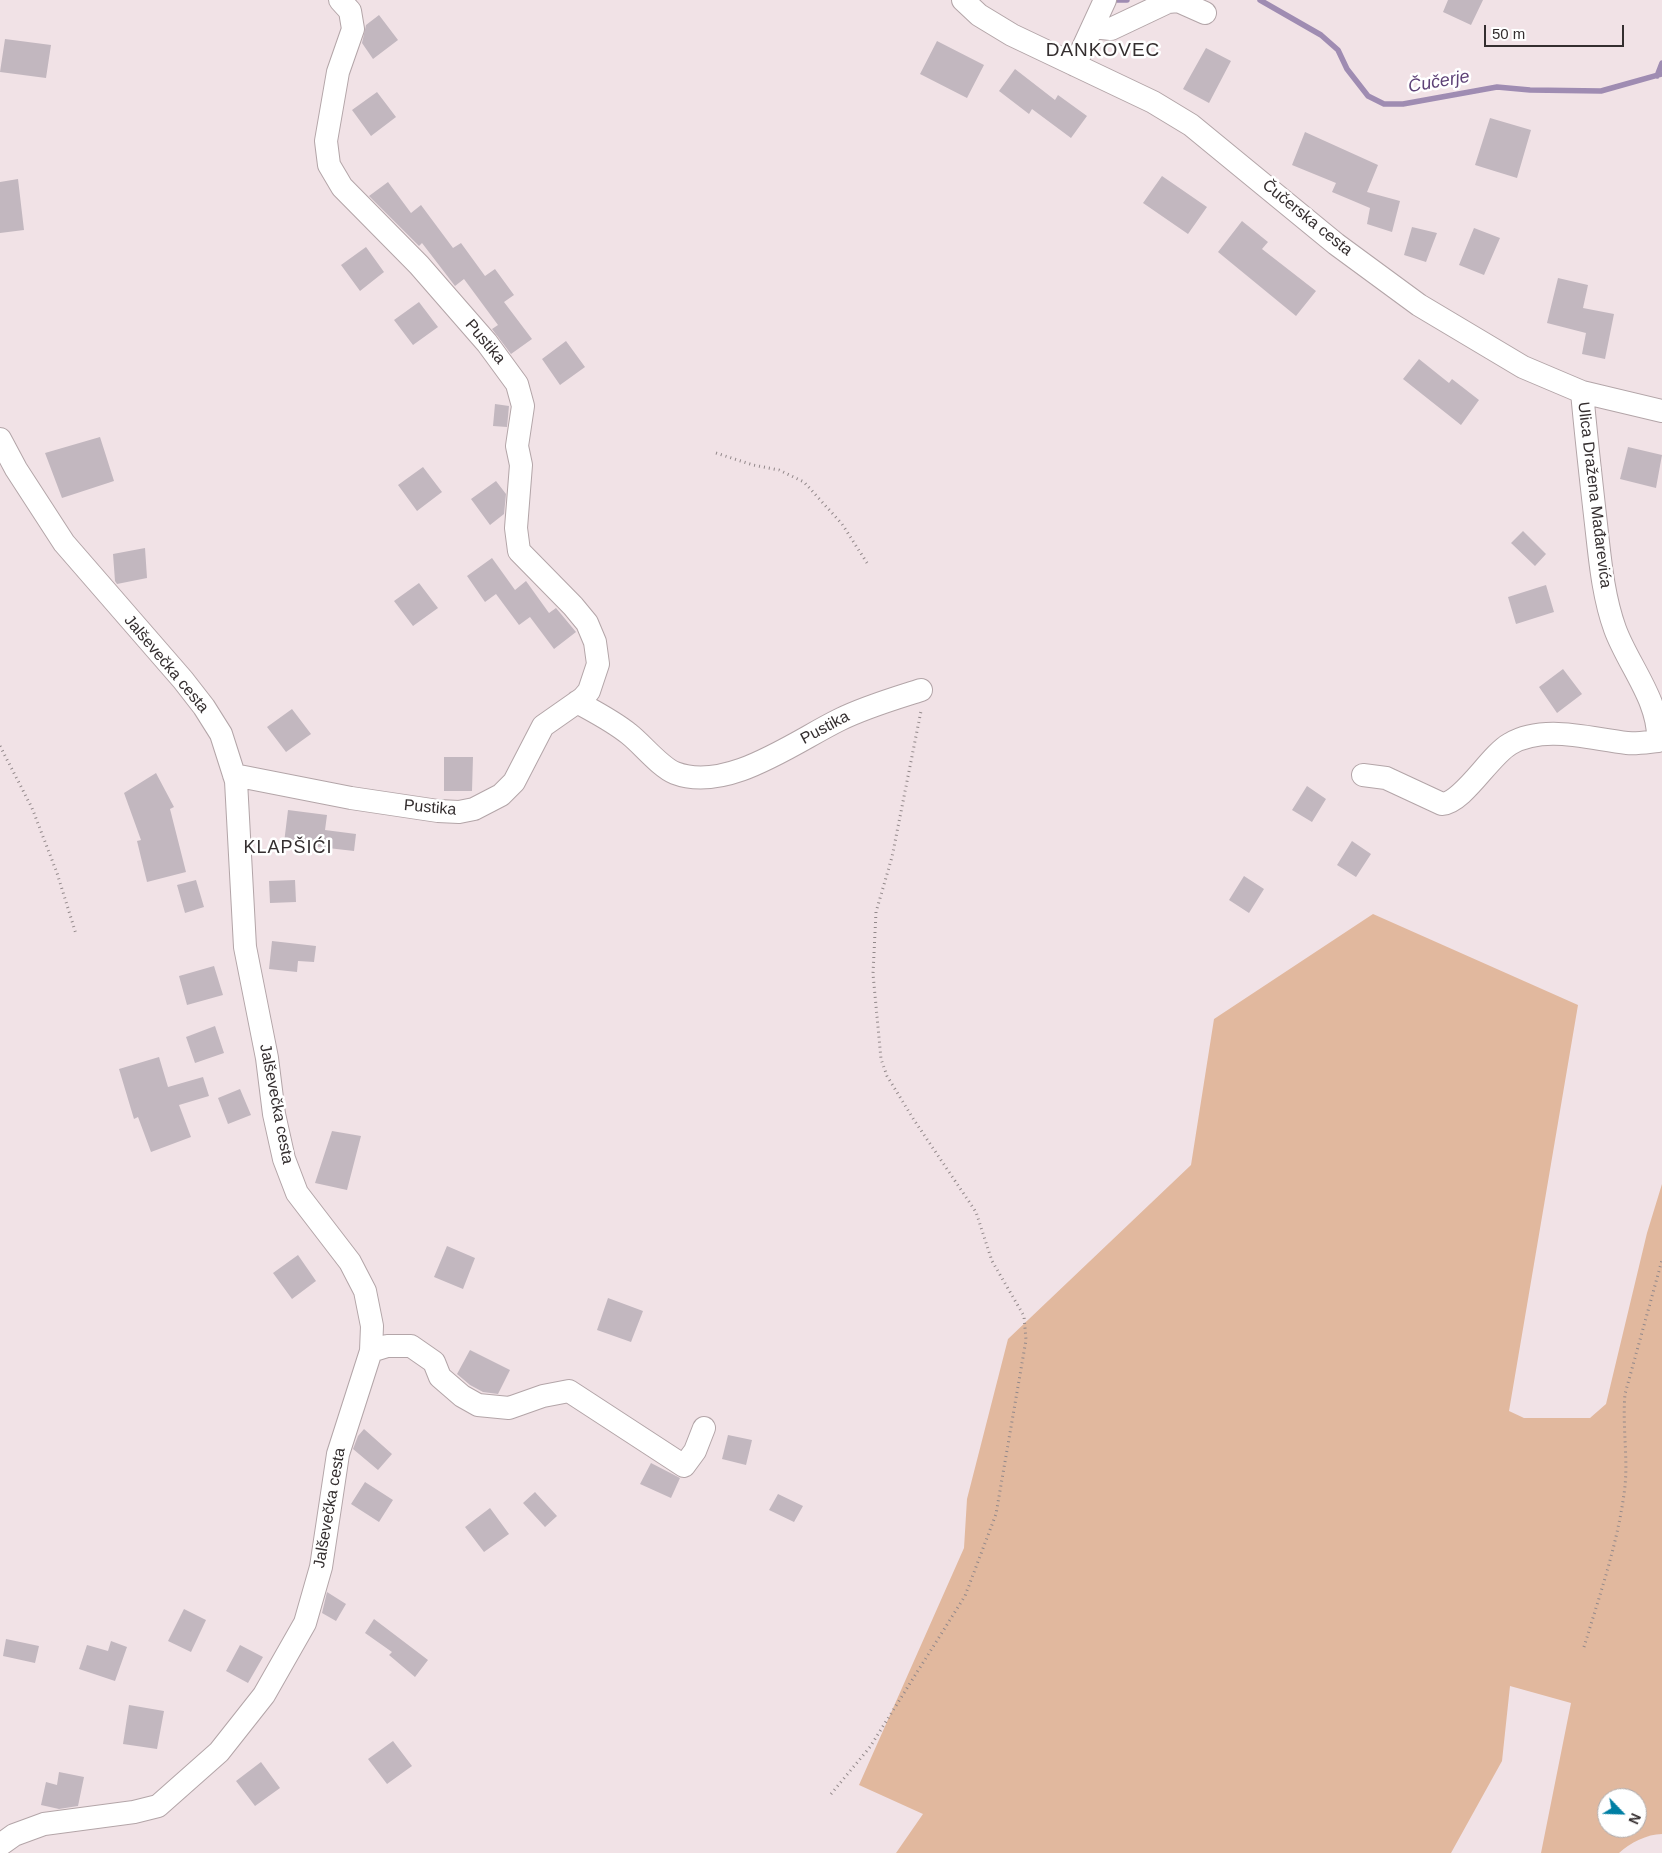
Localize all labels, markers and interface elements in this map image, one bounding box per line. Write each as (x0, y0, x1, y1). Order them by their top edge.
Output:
scale bar (1487, 15, 1627, 47)
text: 50 m (1492, 25, 1525, 42)
district label: DANKOVEC (1045, 40, 1161, 62)
water label: Čučerje (1407, 66, 1471, 98)
street label: Čučerska cesta (1258, 176, 1356, 260)
street label: Pustika (461, 316, 509, 368)
street label: Ulica Dražena Mađarevića (1573, 401, 1615, 589)
street label: Jalševečka cesta (119, 611, 213, 717)
street label: Pustika (797, 707, 853, 749)
street label: Pustika (403, 796, 457, 820)
district label: KLAPŠIĆI (242, 837, 334, 859)
street label: Jalševečka cesta (255, 1042, 297, 1166)
street label: Jalševečka cesta (310, 1446, 350, 1570)
north arrow (1597, 1788, 1647, 1838)
text: N (1625, 1811, 1644, 1827)

